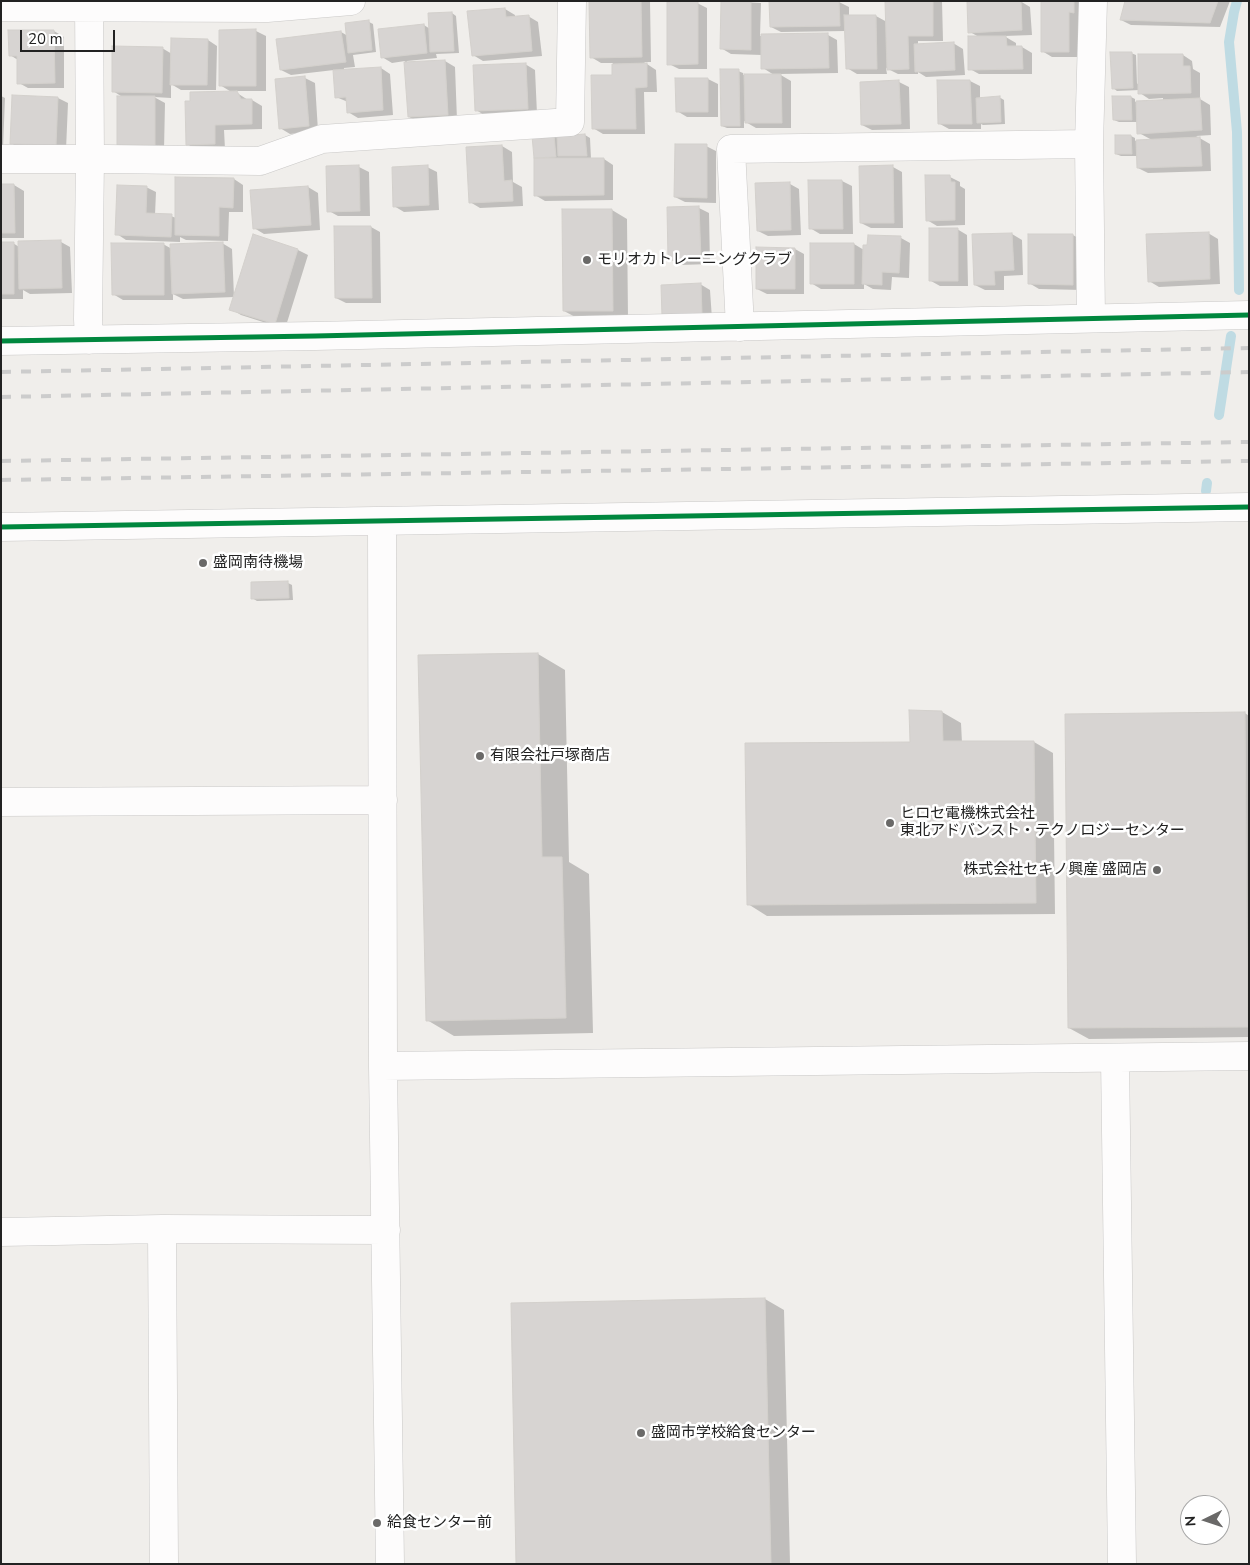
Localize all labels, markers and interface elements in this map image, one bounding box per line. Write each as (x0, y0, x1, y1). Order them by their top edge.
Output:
scale bar (22, 20, 118, 52)
text: 20 m (28, 29, 63, 49)
place label: モリオカトレーニングクラブ (597, 251, 792, 269)
marker: モリオカトレーニングクラブ (581, 254, 593, 266)
place label: 盛岡南待機場 (213, 554, 303, 572)
marker: 盛岡南待機場 (197, 557, 209, 569)
place label: 有限会社戸塚商店 (490, 747, 610, 765)
marker: 有限会社戸塚商店 (474, 750, 486, 762)
place label: ヒロセ電機株式会社 東北アドバンスト・テクノロジーセンター (900, 805, 1185, 840)
marker: ヒロセ電機株式会社 東北アドバンスト・テクノロジーセンター (884, 817, 896, 829)
place label: 株式会社セキノ興産 盛岡店 (963, 861, 1147, 879)
marker: 株式会社セキノ興産 盛岡店 (1151, 864, 1163, 876)
place label: 盛岡市学校給食センター (651, 1424, 816, 1442)
marker: 盛岡市学校給食センター (635, 1427, 647, 1439)
north arrow (1180, 1495, 1230, 1545)
place label: 給食センター前 (387, 1514, 492, 1532)
text: N (1181, 1515, 1200, 1527)
marker: 給食センター前 (371, 1517, 383, 1529)

